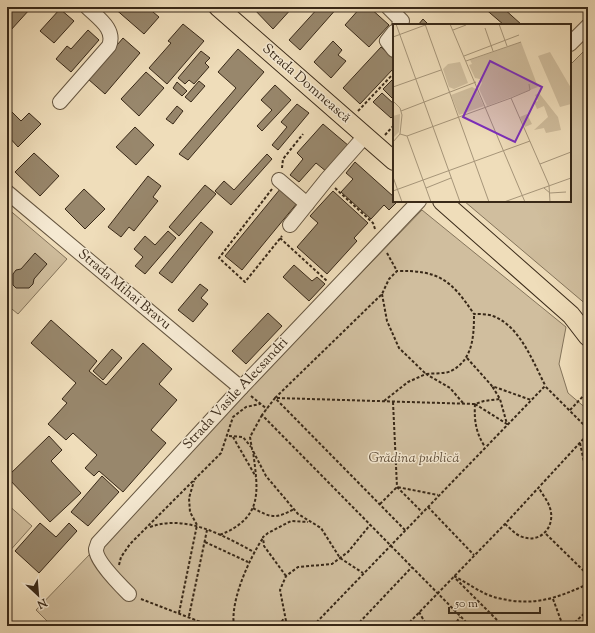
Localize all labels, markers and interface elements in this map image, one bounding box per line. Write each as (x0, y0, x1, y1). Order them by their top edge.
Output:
inset map (393, 24, 571, 202)
street label: Strada Domnească (257, 40, 355, 129)
street label: Strada Mihai Bravu (73, 245, 175, 335)
street label: Strada Vasile Alecsandri (179, 334, 293, 454)
park label: Grădina publică (368, 449, 460, 469)
north arrow (18, 575, 58, 615)
scale bar (449, 589, 540, 615)
text: N (34, 594, 50, 612)
text: 50 m (454, 595, 478, 613)

